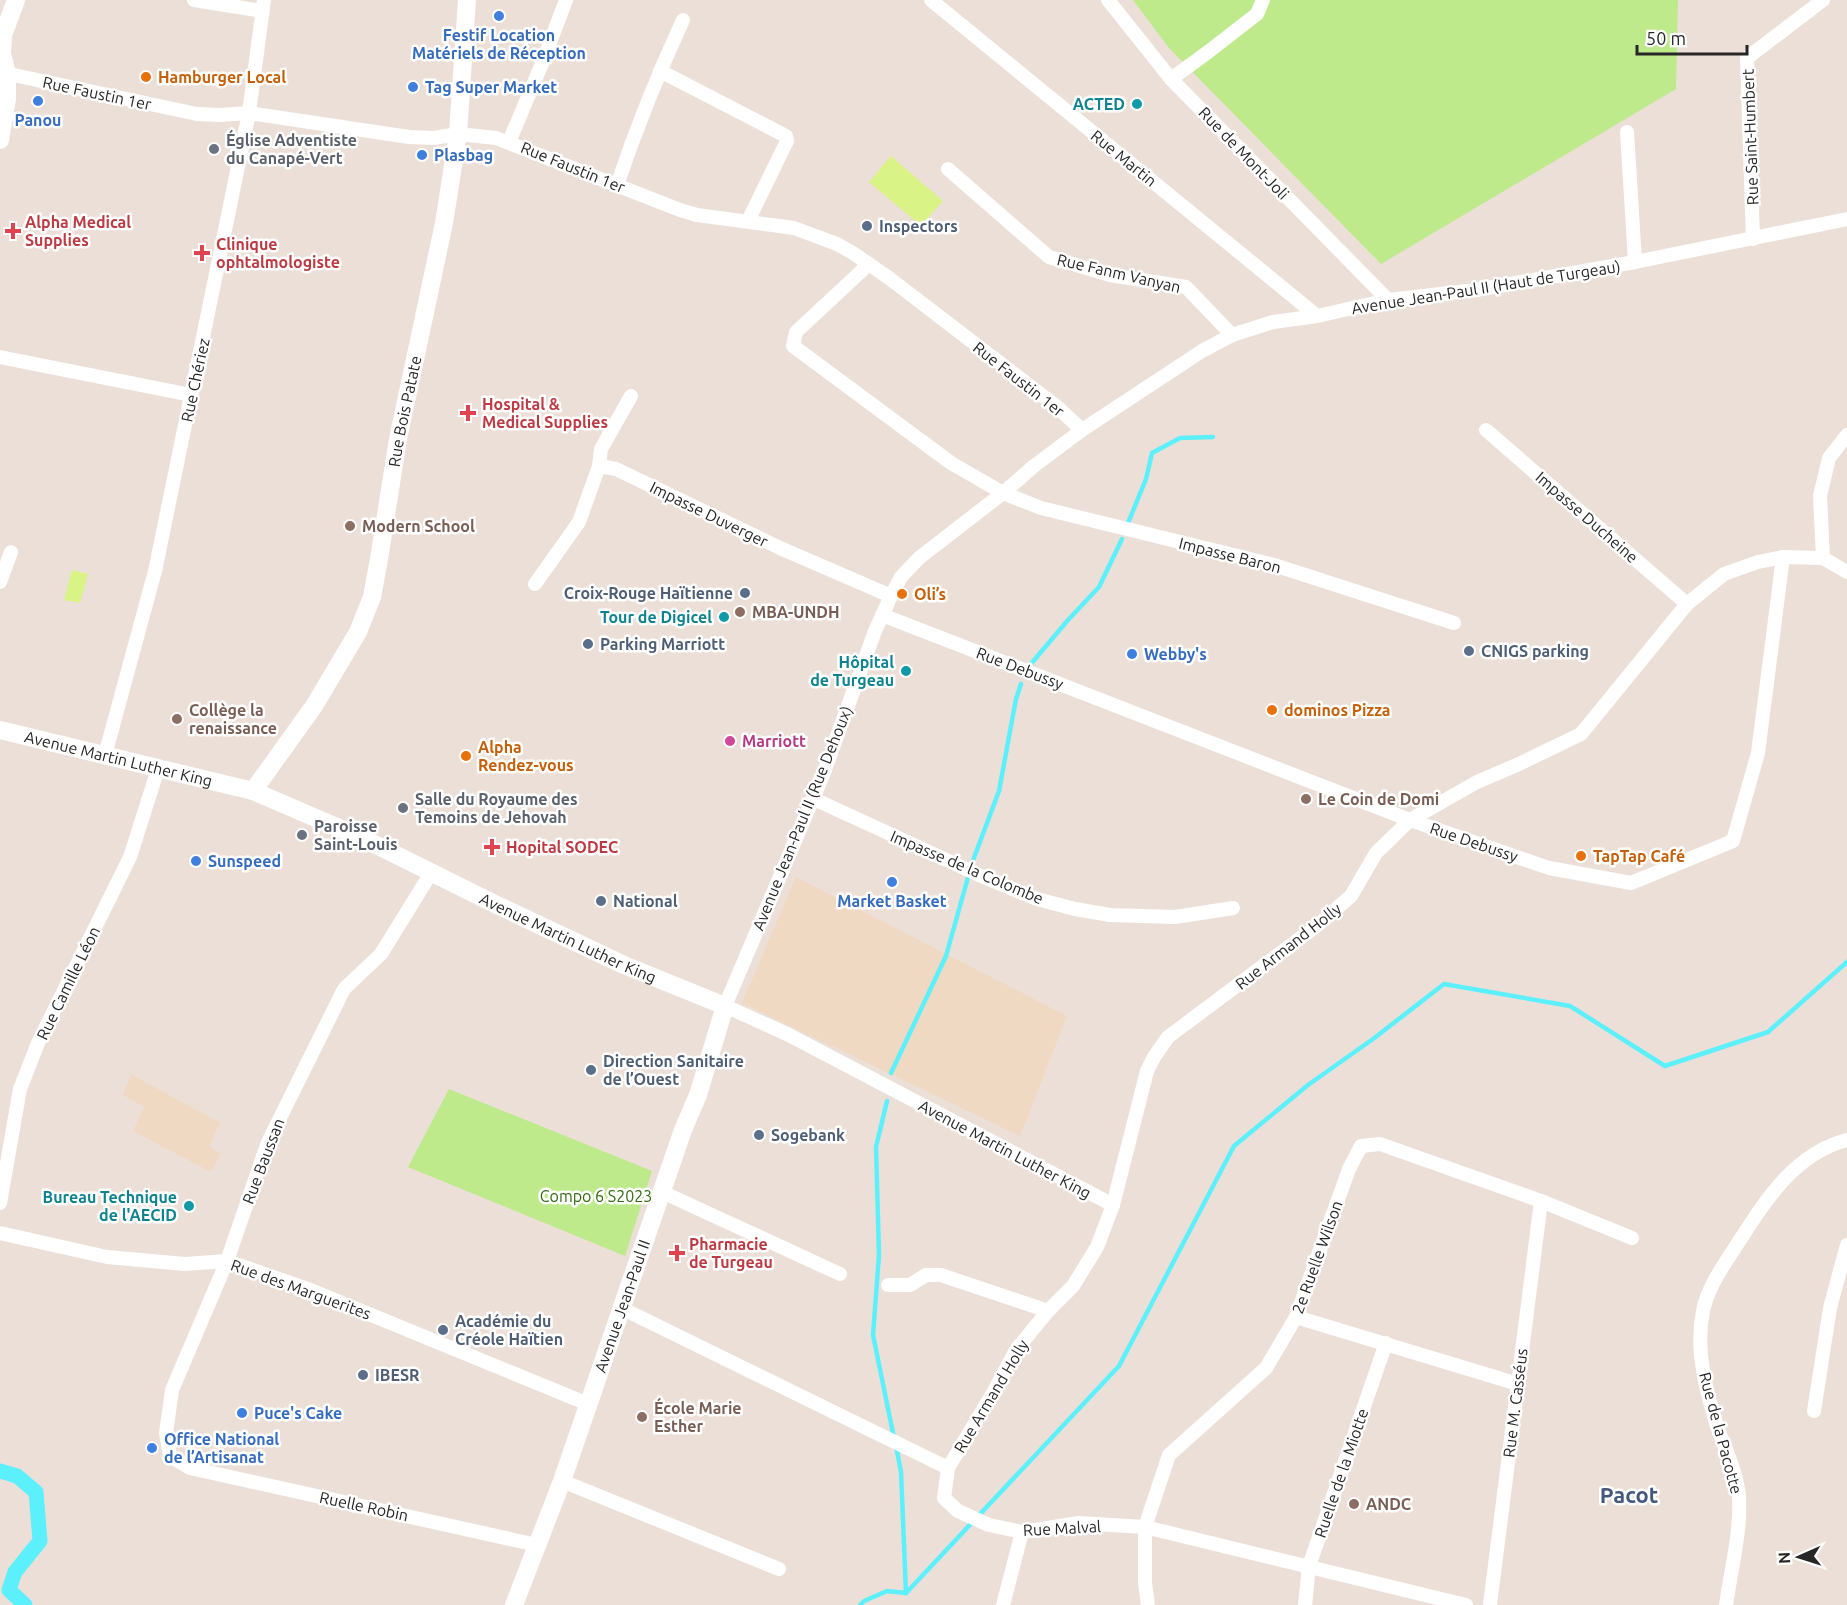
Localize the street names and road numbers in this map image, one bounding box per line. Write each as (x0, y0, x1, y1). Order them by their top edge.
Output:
street label: Rue Saint-Humbert (1739, 68, 1761, 205)
street label: Rue Faustin 1er (41, 73, 153, 113)
street label: Rue de Mont-Joli (1195, 103, 1293, 203)
street label: Rue Martin (1088, 126, 1160, 190)
street label: Rue Faustin 1er (518, 138, 628, 196)
street label: Rue Fanm Vanyan (1055, 250, 1183, 296)
street label: Avenue Jean-Paul II (Haut de Turgeau) (1350, 257, 1622, 318)
street label: Rue Chériez (177, 336, 213, 424)
street label: Rue Faustin 1er (970, 338, 1068, 420)
street label: Rue Bois Patate (385, 354, 424, 468)
street label: Impasse Ducheine (1532, 468, 1642, 566)
street label: Impasse Duverger (647, 478, 771, 550)
street label: Impasse Baron (1177, 534, 1283, 576)
street label: Rue Debussy (974, 643, 1066, 693)
street label: Avenue Jean-Paul II (Rue Dehoux) (749, 703, 856, 933)
street label: Avenue Martin Luther King (23, 727, 214, 790)
street label: Rue Debussy (1428, 819, 1521, 866)
street label: Impasse de la Colombe (888, 827, 1046, 907)
street label: Avenue Martin Luther King (477, 889, 659, 986)
street label: Rue Armand Holly (1232, 899, 1345, 993)
street label: Rue Camille Léon (33, 923, 103, 1043)
street label: Avenue Martin Luther King (916, 1096, 1094, 1202)
street label: Rue Baussan (238, 1116, 288, 1206)
street label: 2e Ruelle Wilson (1288, 1198, 1346, 1316)
street label: Avenue Jean-Paul II (591, 1237, 653, 1375)
street label: Rue des Marguerites (229, 1255, 374, 1323)
street label: Rue Armand Holly (950, 1336, 1032, 1456)
street label: Rue M. Casséus (1499, 1347, 1531, 1459)
street label: Rue de la Pacotte (1696, 1370, 1746, 1496)
street label: Ruelle de la Miotte (1310, 1406, 1372, 1540)
street label: Ruelle Robin (318, 1488, 410, 1524)
street label: Rue Malval (1023, 1517, 1101, 1539)

